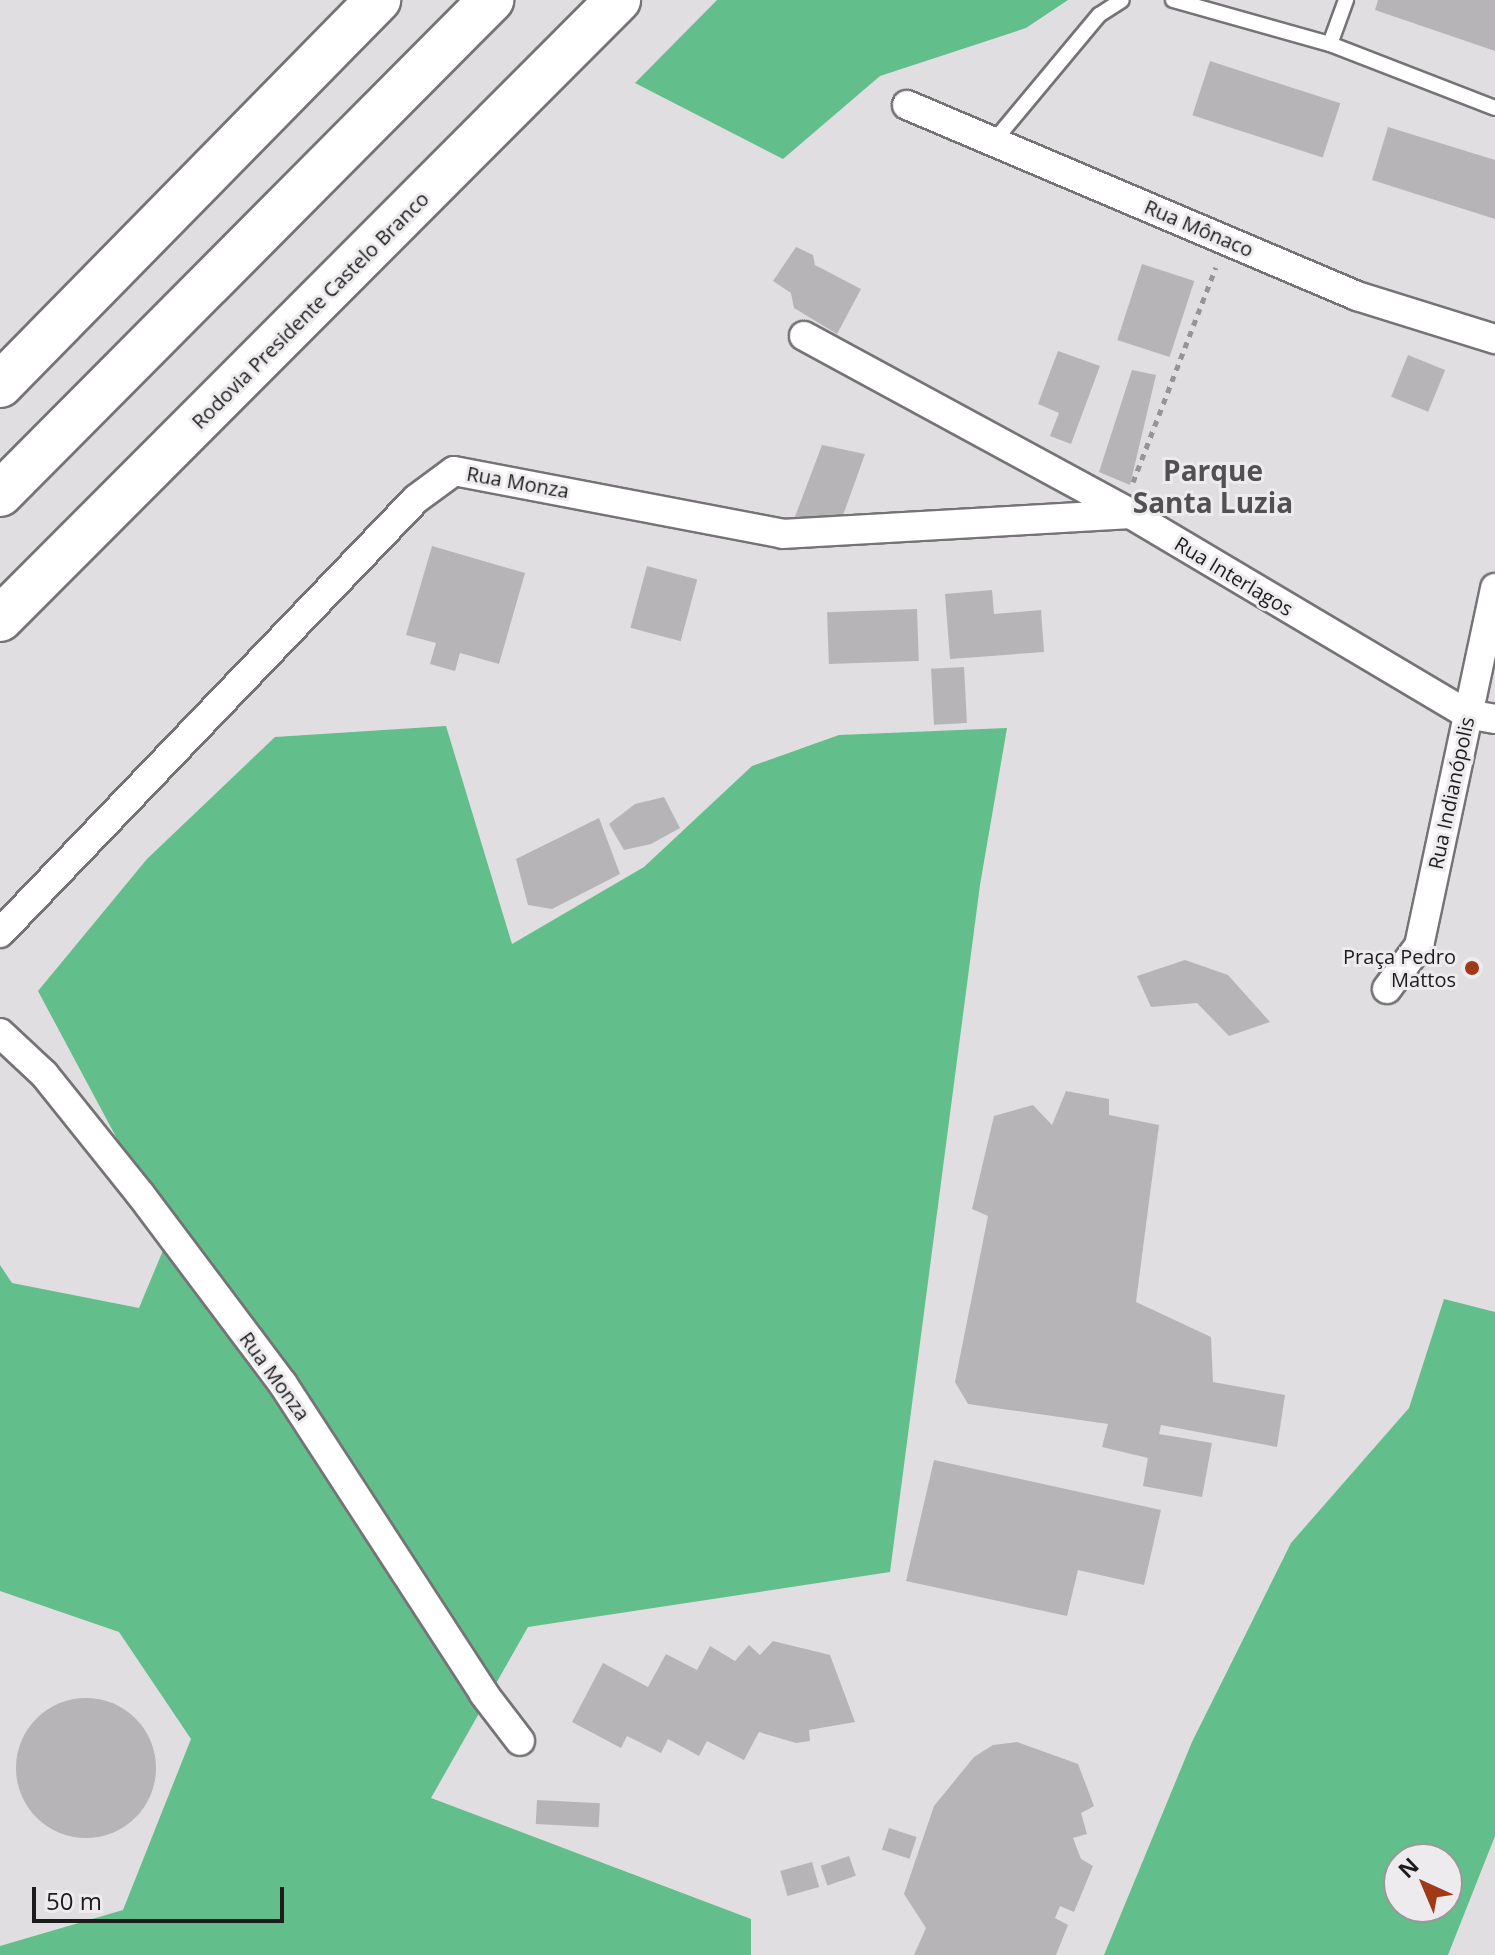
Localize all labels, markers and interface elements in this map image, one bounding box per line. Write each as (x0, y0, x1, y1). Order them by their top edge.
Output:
street label: Rodovia Presidente Castelo Branco (187, 187, 433, 433)
street label: Rua Mônaco (1141, 194, 1257, 262)
district label: Parque Santa Luzia (1133, 453, 1293, 519)
street label: Rua Monza (465, 461, 571, 503)
street label: Rua Interlagos (1170, 531, 1298, 621)
street label: Rua Indianópolis (1423, 715, 1479, 871)
place label: Praça Pedro Mattos (1343, 944, 1456, 991)
marker: Praça Pedro Mattos (1463, 959, 1481, 977)
street label: Rua Monza (235, 1327, 315, 1425)
north arrow (1383, 1843, 1463, 1923)
text: N (1391, 1850, 1425, 1884)
scale bar (36, 1871, 288, 1921)
text: 50 m (46, 1884, 102, 1917)

